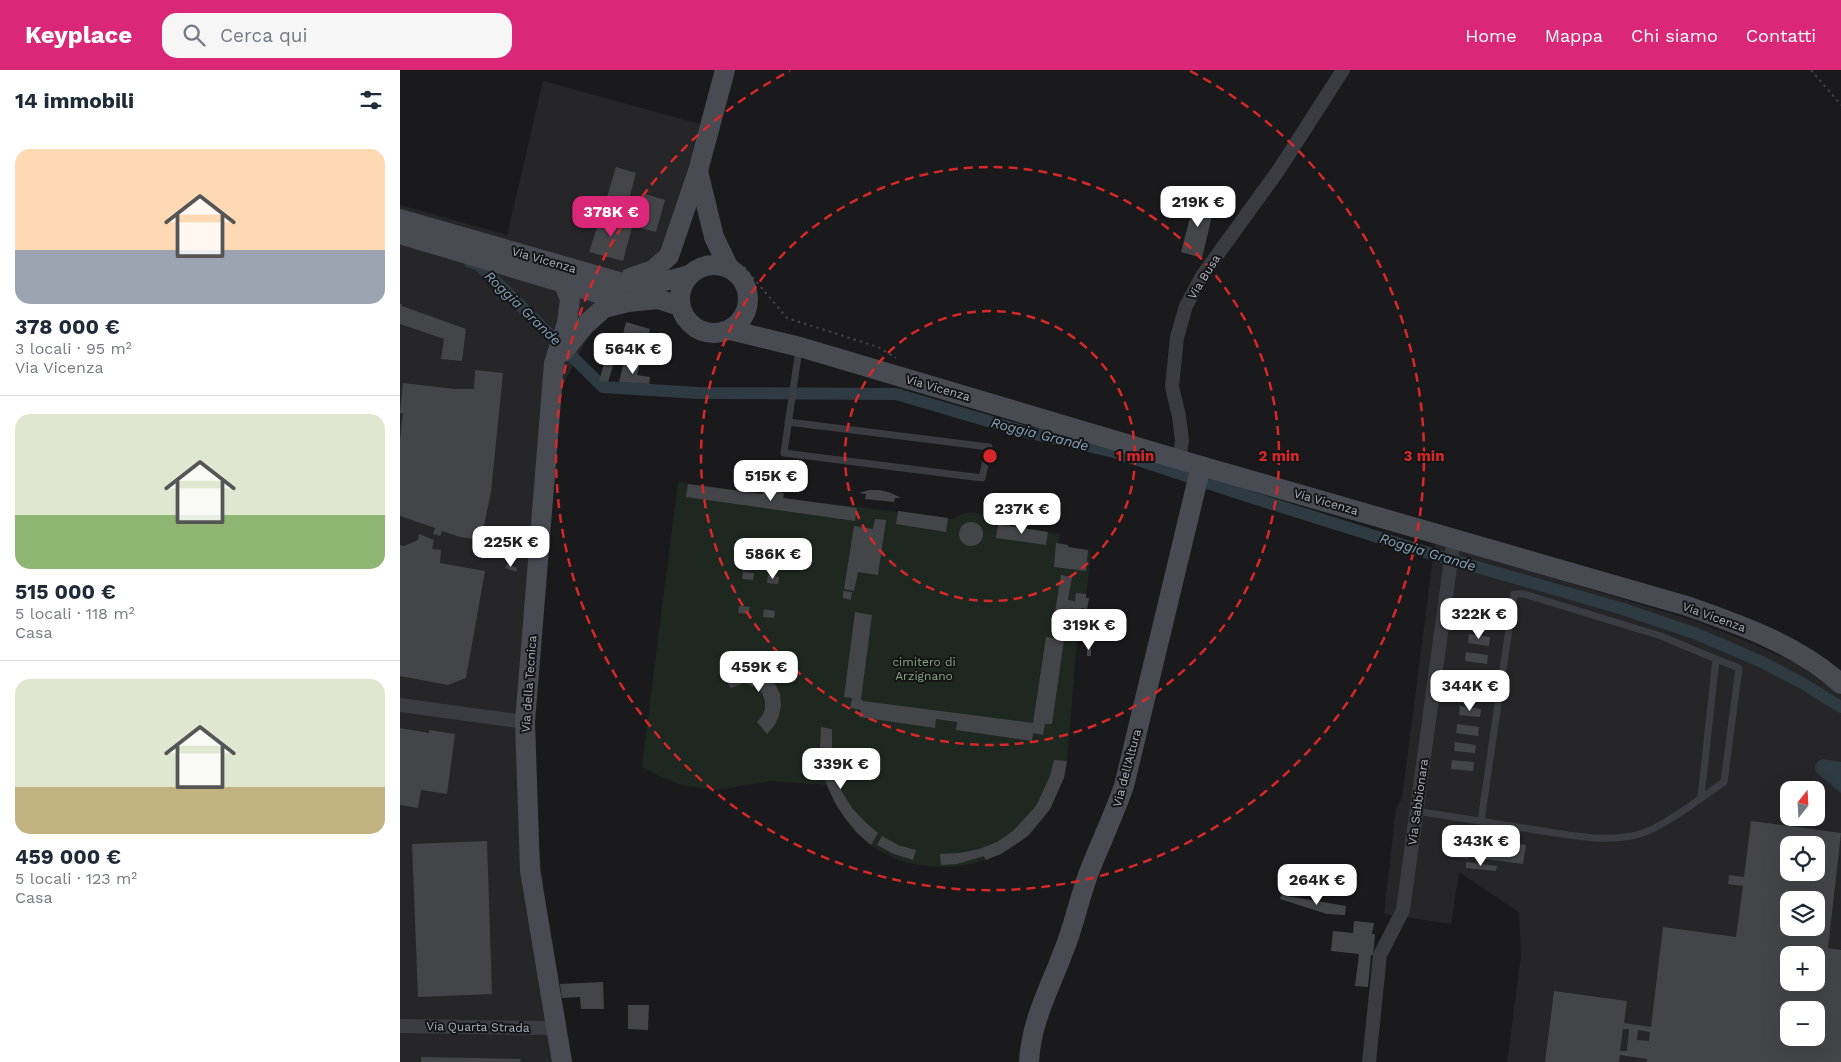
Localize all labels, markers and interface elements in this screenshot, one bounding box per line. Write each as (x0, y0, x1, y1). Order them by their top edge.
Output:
search box (162, 13, 512, 58)
text: Keyplace (25, 21, 132, 49)
icon: search (180, 21, 208, 49)
text: Cerca qui (220, 24, 308, 47)
text: Home (1465, 25, 1517, 46)
text: Mappa (1545, 25, 1603, 46)
text: Chi siamo (1631, 25, 1718, 46)
text: Contatti (1746, 25, 1816, 46)
icon: filters (357, 86, 385, 114)
text: 14 immobili (15, 88, 134, 113)
icon: home (155, 181, 245, 271)
pin: 219K € (1157, 186, 1239, 228)
text: 219K € (1171, 192, 1225, 211)
pin: 378K € (570, 196, 652, 238)
text: 378K € (583, 202, 639, 221)
street label: Via Vicenza (510, 244, 578, 276)
street label: Via Busa (1185, 252, 1223, 302)
water label: Roggia Grande (482, 268, 564, 348)
text: 378 000 € (15, 314, 120, 339)
pin: 564K € (592, 332, 674, 375)
text: 3 locali · 95 m² (15, 339, 132, 358)
text: 564K € (605, 339, 661, 358)
text: Via Vicenza (15, 358, 104, 377)
street label: Via Vicenza (904, 372, 972, 404)
water label: Roggia Grande (990, 414, 1090, 454)
icon: home (155, 447, 245, 537)
centre of rings (981, 447, 999, 465)
text: 1 min (1116, 447, 1154, 465)
text: 2 min (1258, 447, 1300, 465)
text: 3 min (1404, 447, 1444, 465)
pin: 515K € (730, 460, 812, 502)
text: 515K € (745, 466, 797, 485)
street label: Via Vicenza (1292, 486, 1360, 518)
pin: 237K € (981, 492, 1063, 535)
text: 237K € (994, 499, 1050, 518)
pin: 225K € (470, 526, 552, 568)
water label: Roggia Grande (1378, 530, 1478, 574)
text: 225K € (483, 532, 539, 551)
pin: 586K € (732, 538, 814, 580)
text: 586K € (745, 544, 801, 563)
text: 515 000 € (15, 579, 116, 604)
pin: 322K € (1438, 598, 1520, 640)
street label: Via Vicenza (1680, 599, 1748, 635)
text: 5 locali · 118 m² (15, 604, 135, 623)
text: 322K € (1451, 604, 1507, 623)
pin: 319K € (1048, 608, 1130, 651)
text: 319K € (1062, 615, 1116, 634)
text: Casa (15, 623, 53, 642)
street label: Via della Tecnica (519, 635, 539, 733)
pin: 459K € (718, 650, 800, 693)
park label: cimitero di Arzignano (892, 655, 956, 683)
text: 459K € (731, 657, 787, 676)
pin: 344K € (1429, 670, 1511, 712)
text: 344K € (1442, 676, 1498, 695)
icon: home (155, 712, 245, 802)
street label: Via dell'Altura (1110, 727, 1144, 808)
pin: 339K € (800, 748, 882, 790)
text: 339K € (813, 754, 869, 773)
street label: Via Sabbionara (1405, 758, 1431, 846)
north arrow (1780, 781, 1825, 826)
map controls (1780, 781, 1825, 1046)
pin: 343K € (1440, 824, 1522, 867)
text: 343K € (1453, 831, 1509, 850)
button: locate (1780, 836, 1825, 881)
text: 459 000 € (15, 844, 121, 869)
pin: 264K € (1276, 864, 1358, 906)
text: 5 locali · 123 m² (15, 869, 137, 888)
text: 264K € (1289, 870, 1345, 889)
text: Casa (15, 888, 53, 907)
button: layers (1780, 891, 1825, 936)
button: + (1780, 946, 1825, 991)
button: − (1780, 1001, 1825, 1046)
street label: Via Quarta Strada (426, 1019, 530, 1035)

